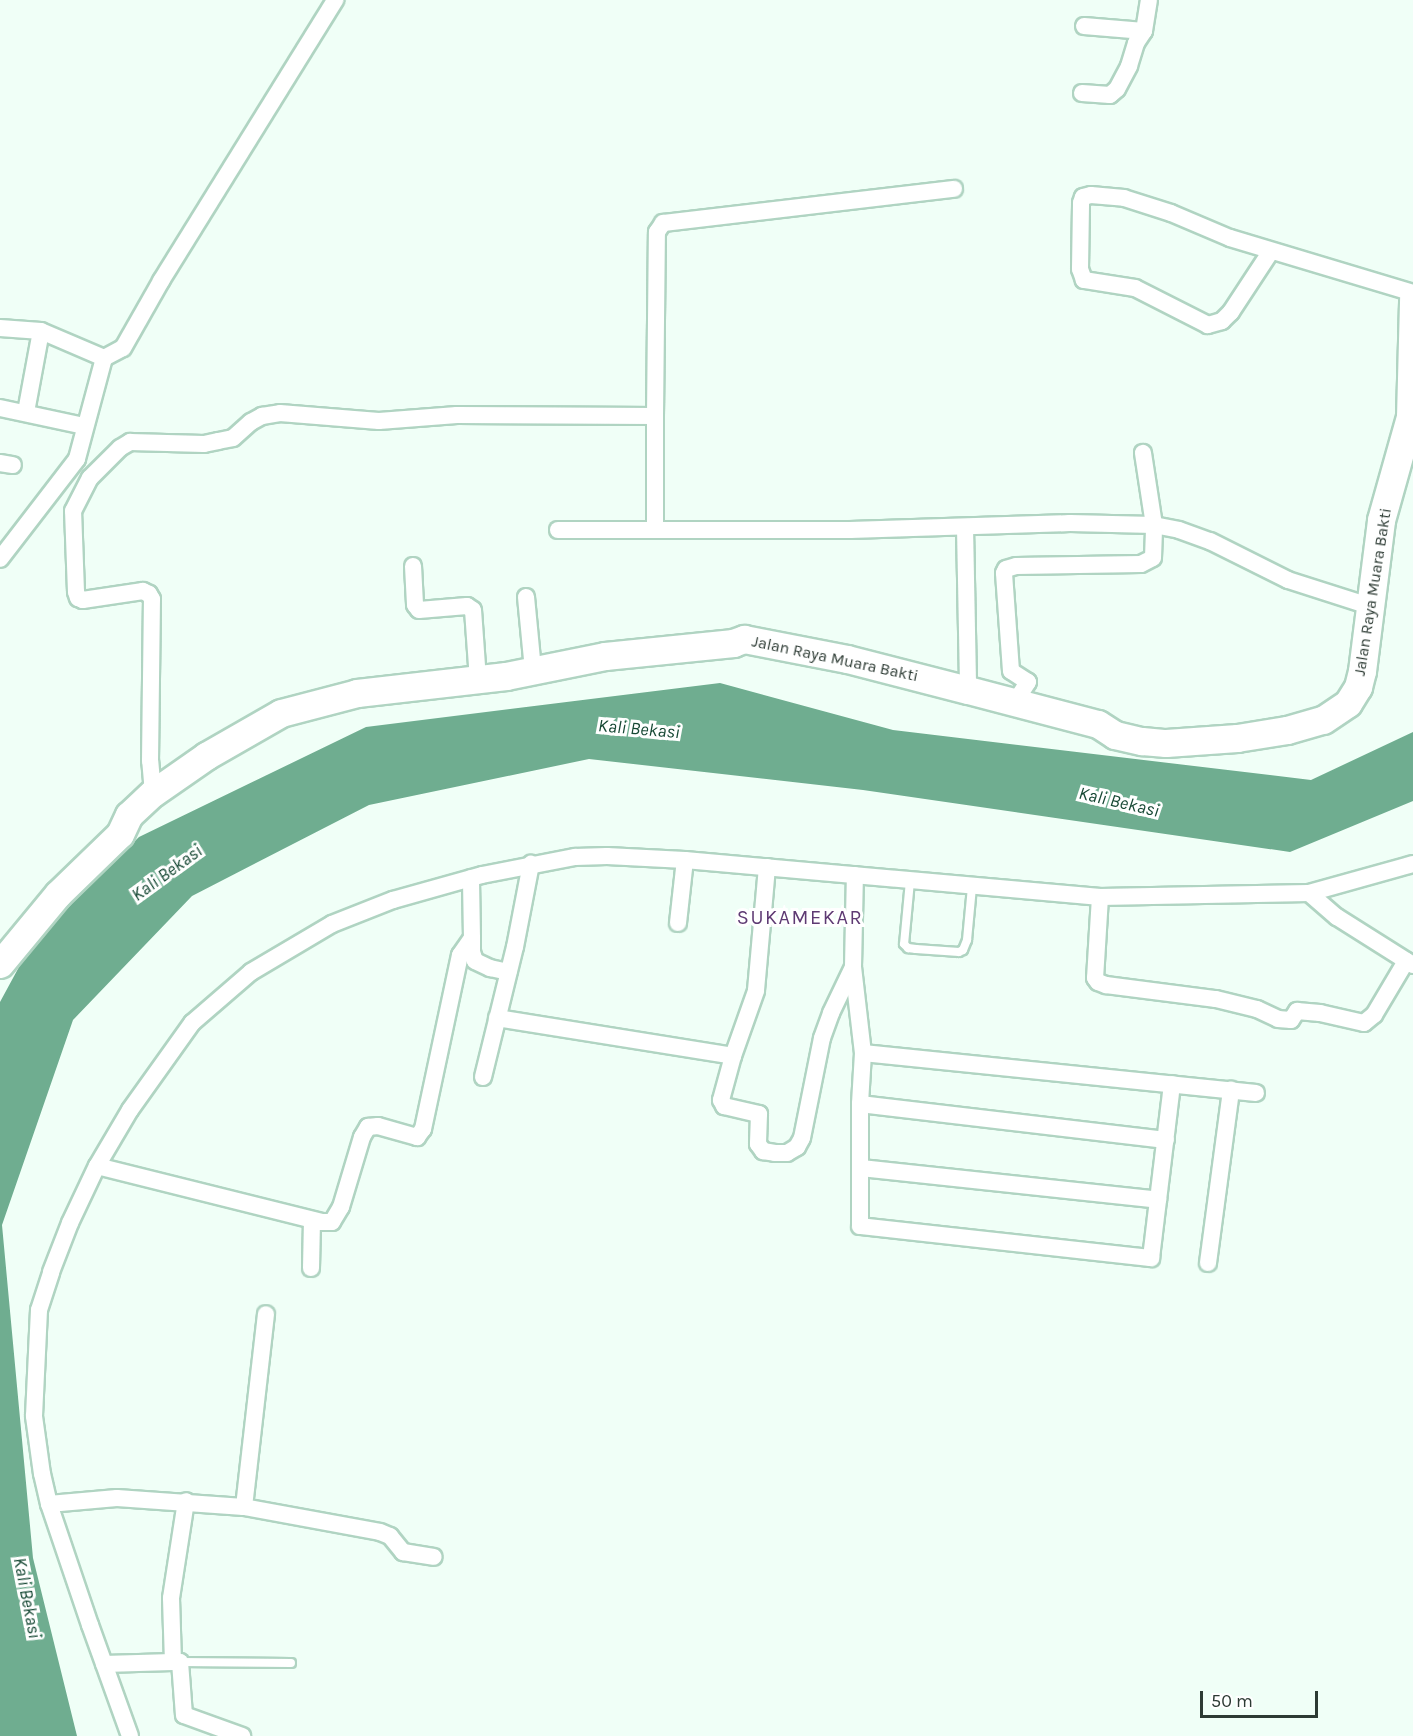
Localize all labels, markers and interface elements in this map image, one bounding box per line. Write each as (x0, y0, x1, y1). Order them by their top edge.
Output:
street label: Jalan Raya Muara Bakti (1350, 507, 1396, 677)
street label: Jalan Raya Muara Bakti (750, 632, 920, 686)
water label: Kali Bekasi (597, 715, 681, 743)
water label: Kali Bekasi (1077, 782, 1161, 822)
water label: Kali Bekasi (127, 840, 207, 906)
district label: SUKAMEKAR (737, 905, 863, 929)
water label: Kali Bekasi (9, 1556, 45, 1640)
scale bar (1203, 1679, 1322, 1717)
text: 50 m (1211, 1690, 1253, 1712)

